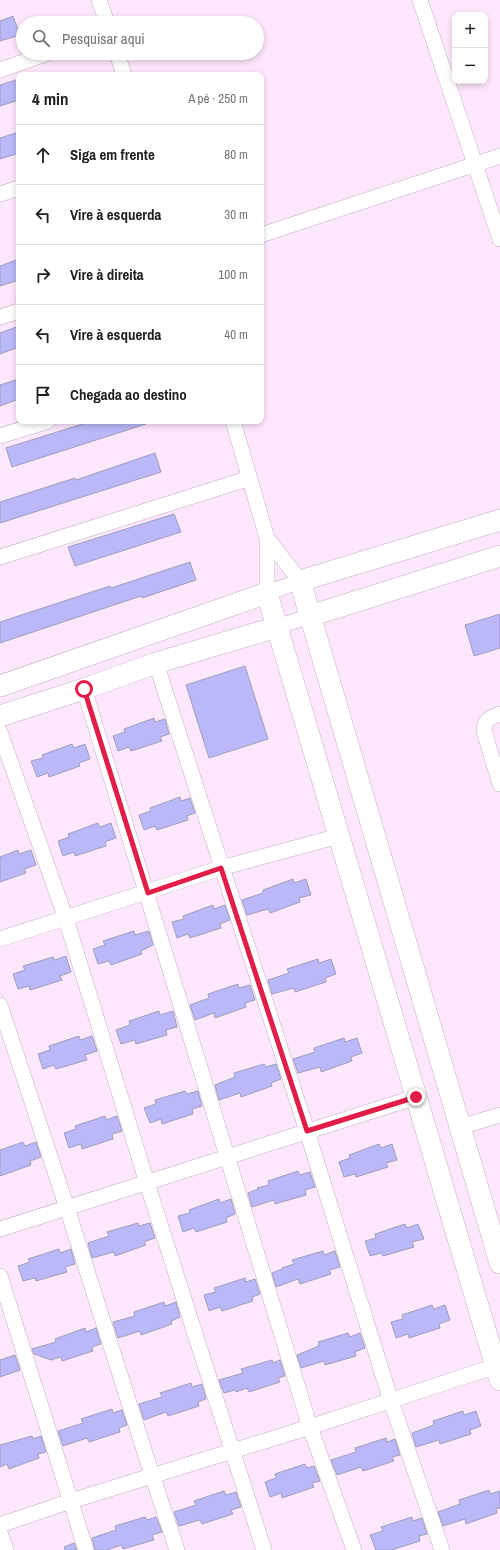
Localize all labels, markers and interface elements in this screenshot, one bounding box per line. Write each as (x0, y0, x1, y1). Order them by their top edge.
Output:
map controls (452, 12, 488, 84)
button: + (452, 12, 488, 48)
search box (16, 16, 264, 60)
icon: search (30, 27, 52, 49)
text: Pesquisar aqui (62, 28, 145, 49)
button: − (452, 48, 488, 84)
text: 4 min (32, 87, 68, 110)
text: A pé · 250 m (188, 90, 248, 107)
icon: ahead (32, 144, 54, 166)
text: Siga em frente (70, 144, 155, 165)
text: 80 m (224, 146, 248, 163)
icon: left (32, 204, 54, 226)
text: Vire à esquerda (70, 204, 161, 225)
text: 30 m (224, 206, 248, 223)
icon: right (32, 264, 54, 286)
text: Vire à direita (70, 264, 144, 285)
text: 100 m (218, 266, 248, 283)
icon: left (32, 324, 54, 346)
text: Vire à esquerda (70, 324, 161, 345)
text: 40 m (224, 326, 248, 343)
icon: arrive (32, 384, 54, 406)
text: Chegada ao destino (70, 384, 187, 405)
route start (75, 680, 93, 698)
route end (407, 1088, 425, 1106)

